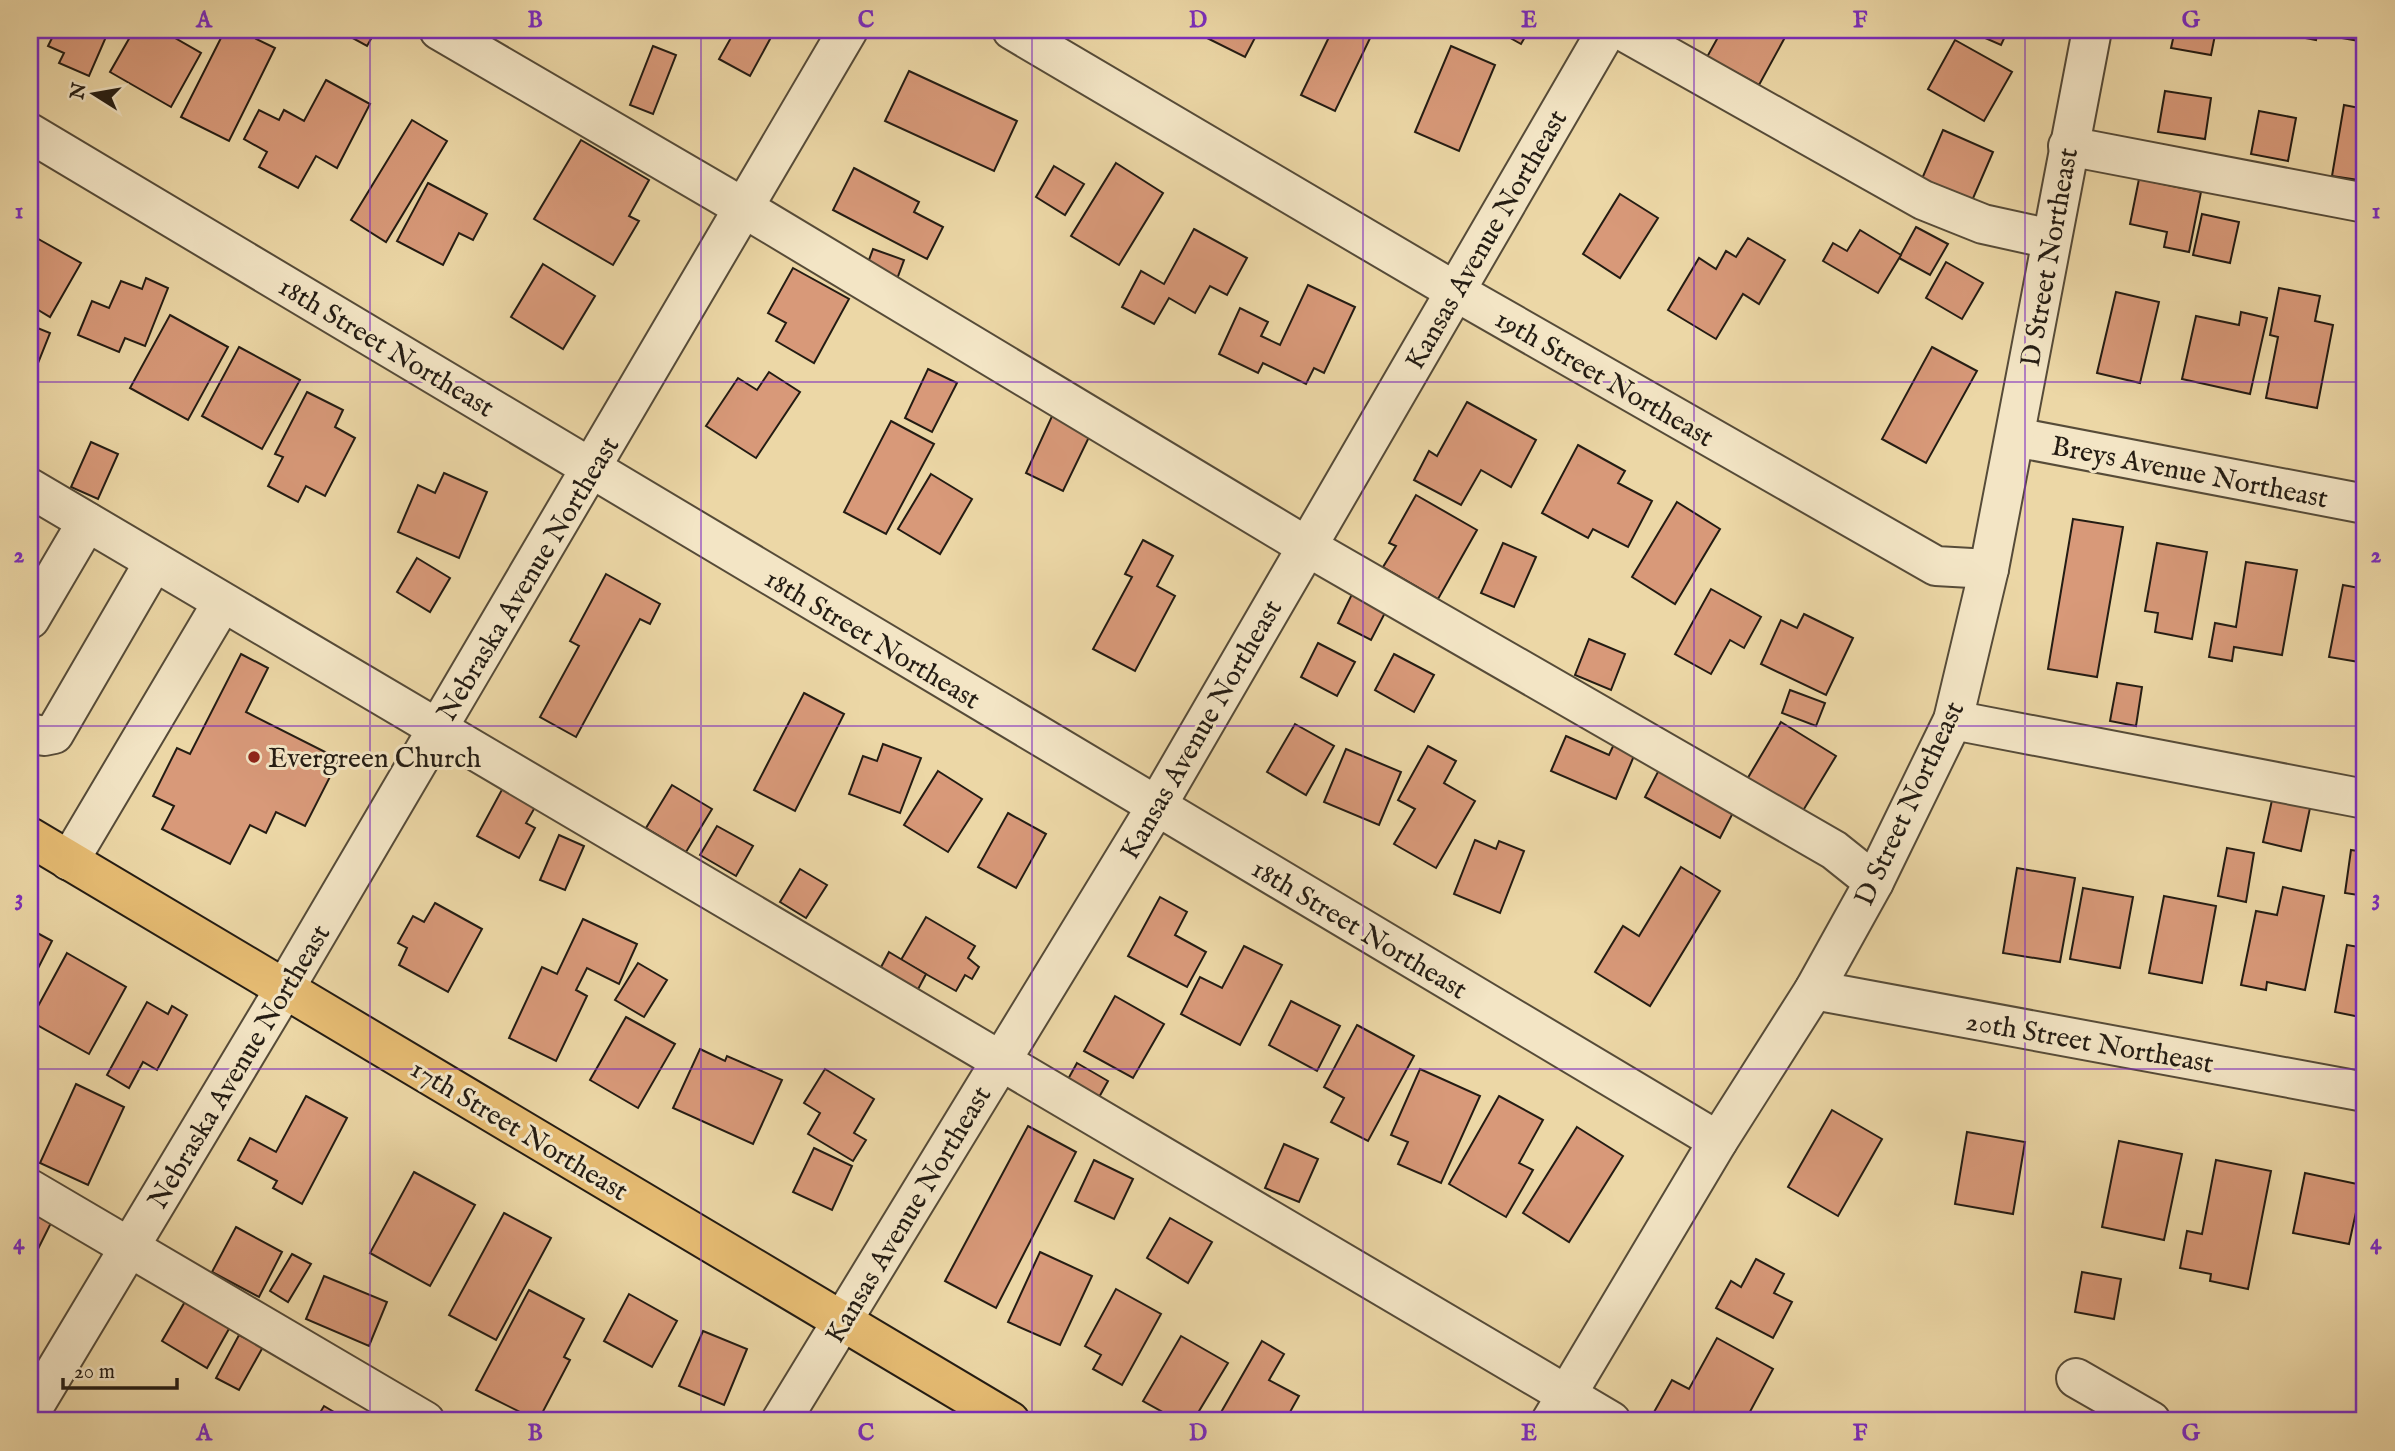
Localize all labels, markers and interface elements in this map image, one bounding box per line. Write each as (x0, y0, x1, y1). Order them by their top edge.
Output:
text: A (195, 6, 213, 35)
text: B (527, 6, 543, 35)
text: C (858, 6, 875, 35)
text: D (1189, 6, 1207, 35)
text: E (1521, 6, 1537, 35)
text: F (1853, 6, 1868, 35)
text: G (2182, 6, 2201, 35)
north arrow (60, 60, 130, 130)
text: N (66, 80, 93, 102)
street label: Kansas Avenue Northeast (1398, 104, 1576, 376)
street label: D Street Northeast (2014, 145, 2087, 370)
text: 1 (15, 197, 23, 226)
text: 1 (2372, 197, 2380, 226)
street label: 18th Street Northeast (272, 270, 500, 427)
street label: 19th Street Northeast (1488, 302, 1720, 456)
street label: Nebraska Avenue Northeast (430, 430, 628, 728)
street label: Breys Avenue Northeast (2048, 430, 2331, 517)
text: 2 (14, 541, 25, 570)
text: 2 (2371, 541, 2382, 570)
street label: 18th Street Northeast (758, 562, 986, 719)
street label: Kansas Avenue Northeast (1113, 594, 1291, 866)
street label: D Street Northeast (1848, 696, 1973, 912)
place label: Evergreen Church (268, 742, 481, 777)
marker: Evergreen Church (246, 749, 262, 765)
street label: 18th Street Northeast (1245, 852, 1473, 1009)
text: 3 (15, 884, 23, 913)
text: 3 (2372, 884, 2380, 913)
street label: Nebraska Avenue Northeast (141, 918, 339, 1216)
street label: 20th Street Northeast (1963, 1004, 2216, 1083)
street label: 17th Street Northeast (404, 1052, 634, 1210)
street label: Kansas Avenue Northeast (818, 1080, 1000, 1350)
text: 4 (13, 1228, 25, 1257)
text: 4 (2370, 1228, 2382, 1257)
scale bar (63, 1346, 177, 1390)
text: 20 m (74, 1359, 115, 1386)
text: A (195, 1419, 213, 1448)
text: B (527, 1419, 543, 1448)
text: C (858, 1419, 875, 1448)
text: D (1189, 1419, 1207, 1448)
text: E (1521, 1419, 1537, 1448)
text: F (1853, 1419, 1868, 1448)
text: G (2182, 1419, 2201, 1448)

